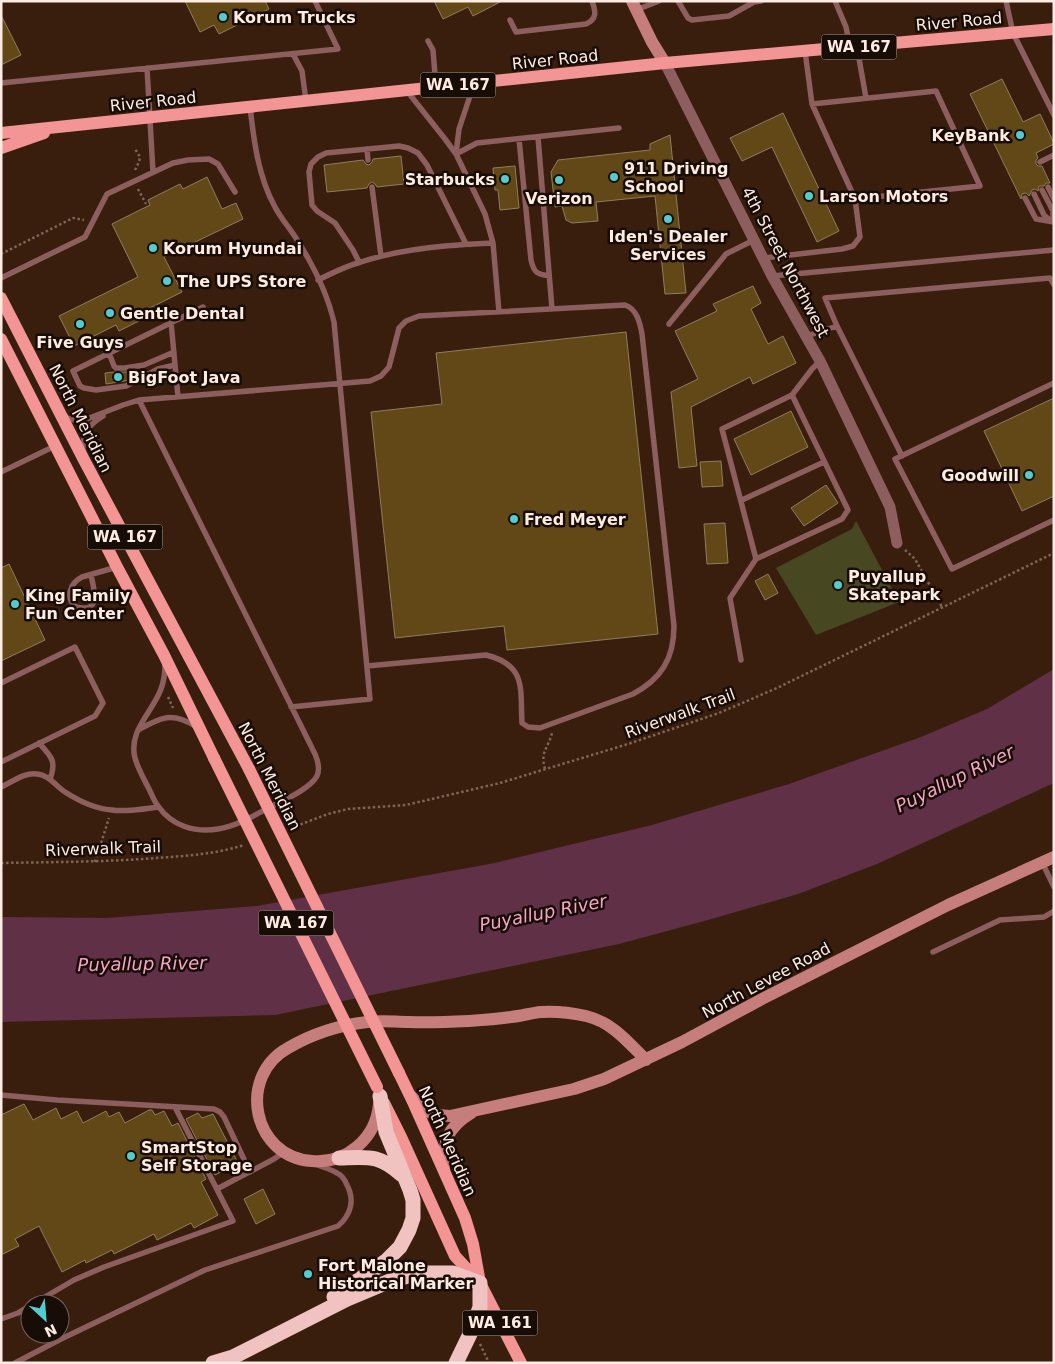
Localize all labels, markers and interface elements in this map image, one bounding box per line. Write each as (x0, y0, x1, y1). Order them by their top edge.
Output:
place label: Korum Trucks (233, 8, 356, 27)
street label: River Road (915, 8, 1003, 35)
marker: Korum Trucks (217, 11, 229, 23)
road number: WA 167 (822, 34, 896, 60)
street label: River Road (511, 46, 599, 73)
road number: WA 167 (420, 72, 496, 98)
street label: River Road (109, 88, 197, 115)
place label: KeyBank (932, 126, 1010, 145)
marker: KeyBank (1014, 129, 1026, 141)
place label: 911 Driving School (624, 159, 728, 196)
place label: Starbucks (405, 170, 495, 189)
marker: 911 Driving School (608, 171, 620, 183)
marker: Starbucks (499, 173, 511, 185)
marker: Verizon (553, 174, 565, 186)
street label: 4th Street Northwest (738, 184, 833, 341)
place label: Larson Motors (819, 187, 948, 206)
place label: Verizon (525, 189, 593, 208)
marker: Larson Motors (803, 190, 815, 202)
marker: Iden's Dealer Services (662, 213, 674, 225)
place label: Iden's Dealer Services (609, 227, 728, 264)
place label: Korum Hyundai (163, 239, 302, 258)
marker: Korum Hyundai (147, 242, 159, 254)
place label: The UPS Store (177, 272, 307, 291)
marker: The UPS Store (161, 275, 173, 287)
place label: Gentle Dental (120, 304, 244, 323)
marker: Gentle Dental (104, 307, 116, 319)
marker: Five Guys (74, 318, 86, 330)
place label: Five Guys (36, 333, 124, 352)
street label: North Meridian (45, 361, 116, 476)
place label: BigFoot Java (128, 368, 241, 387)
marker: BigFoot Java (112, 371, 124, 383)
place label: Goodwill (941, 466, 1019, 485)
marker: Goodwill (1023, 469, 1035, 481)
place label: Fred Meyer (524, 510, 626, 529)
marker: Fred Meyer (508, 513, 520, 525)
road number: WA 167 (88, 524, 162, 550)
place label: Puyallup Skatepark (848, 567, 941, 604)
marker: Puyallup Skatepark (832, 579, 844, 591)
place label: King Family Fun Center (25, 586, 131, 623)
marker: King Family Fun Center (9, 598, 21, 610)
street label: Riverwalk Trail (622, 685, 738, 742)
street label: North Meridian (234, 719, 305, 834)
water label: Puyallup River (892, 740, 1019, 816)
street label: Riverwalk Trail (45, 837, 161, 860)
water label: Puyallup River (478, 890, 610, 935)
road number: WA 167 (258, 910, 334, 936)
street label: North Levee Road (699, 939, 834, 1022)
water label: Puyallup River (77, 952, 208, 975)
street label: North Meridian (415, 1083, 480, 1199)
place label: SmartStop Self Storage (141, 1138, 253, 1175)
marker: SmartStop Self Storage (125, 1150, 137, 1162)
place label: Fort Malone Historical Marker (318, 1256, 473, 1293)
marker: Fort Malone Historical Marker (302, 1268, 314, 1280)
north arrow (20, 1294, 70, 1344)
road number: WA 161 (462, 1310, 538, 1336)
text: N (42, 1321, 59, 1340)

